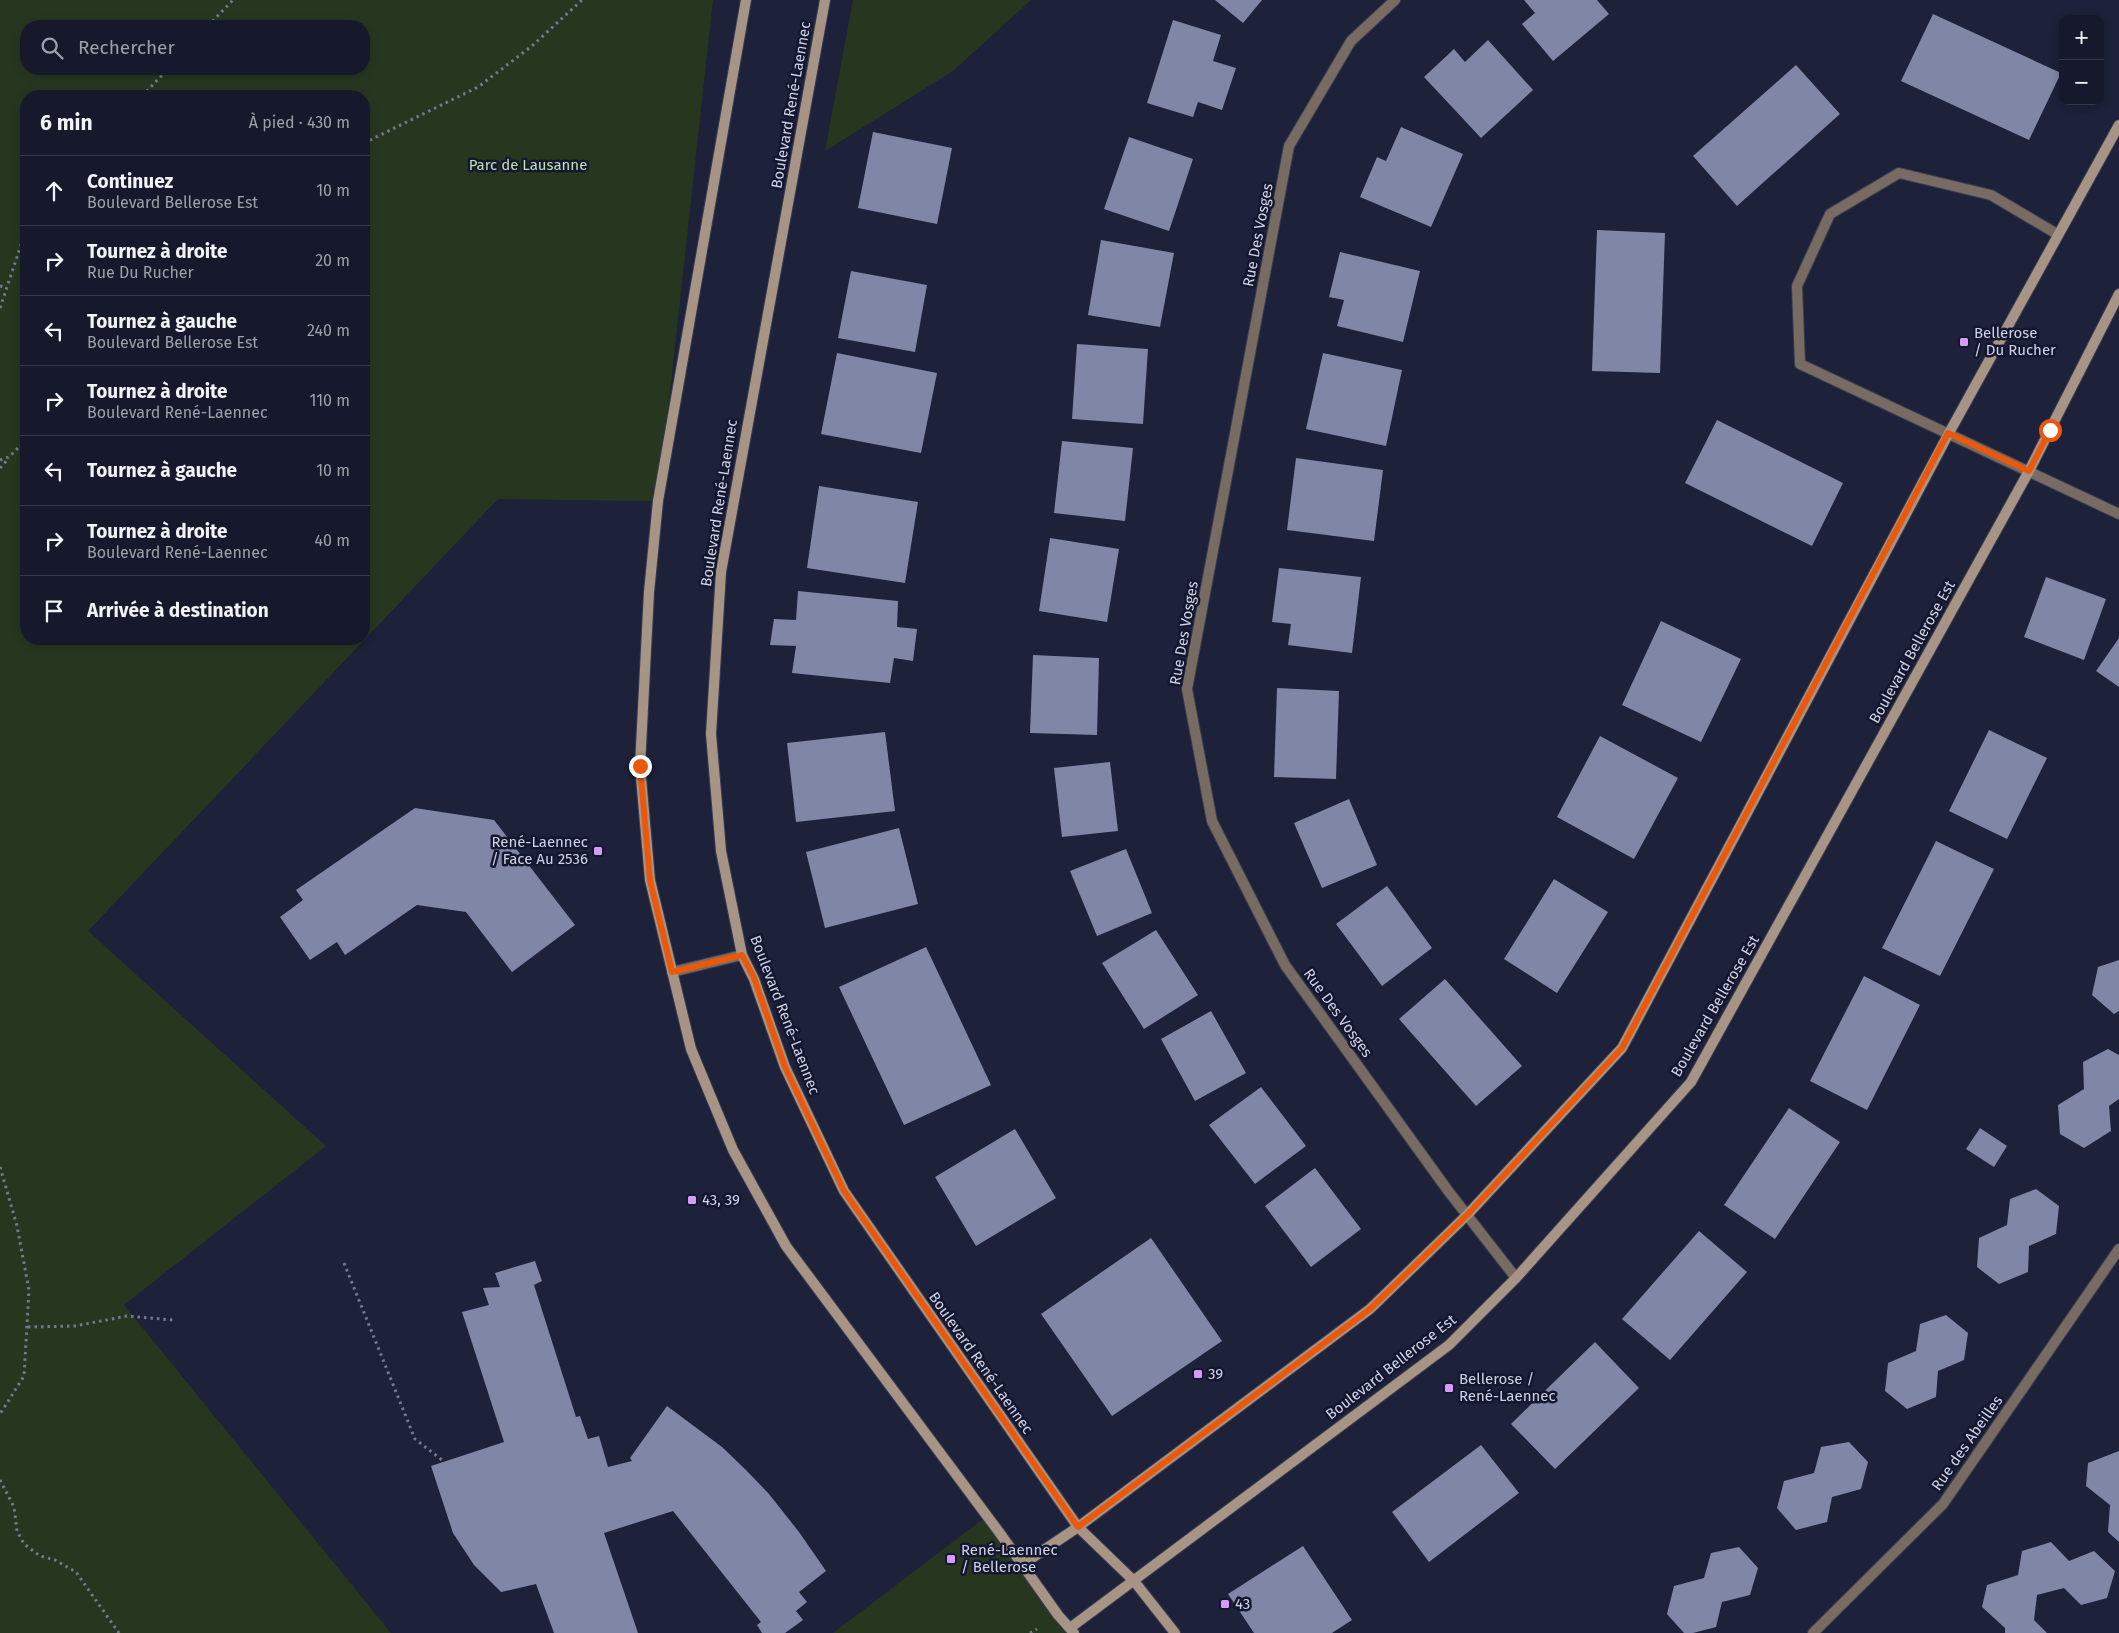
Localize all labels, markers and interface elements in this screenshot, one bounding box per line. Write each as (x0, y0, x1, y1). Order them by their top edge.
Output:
map controls (2059, 15, 2104, 105)
button: + (2059, 15, 2104, 60)
search box (20, 20, 370, 75)
street label: Boulevard René-Laennec (767, 20, 815, 190)
icon: search (38, 34, 66, 62)
text: Rechercher (78, 36, 175, 59)
button: − (2059, 60, 2104, 105)
text: 6 min (40, 110, 93, 136)
text: À pied · 430 m (249, 113, 350, 132)
park label: Parc de Lausanne (469, 156, 587, 174)
text: Continuez (87, 170, 173, 193)
icon: ahead (40, 177, 68, 205)
text: 10 m (316, 181, 350, 200)
street label: Rue Des Vosges (1239, 182, 1277, 288)
text: Boulevard Bellerose Est (87, 193, 258, 212)
text: Tournez à droite (87, 240, 228, 263)
icon: right (40, 247, 68, 275)
text: 20 m (315, 251, 350, 270)
text: Rue Du Rucher (87, 263, 194, 282)
text: Tournez à gauche (87, 310, 237, 333)
icon: left (40, 317, 68, 345)
text: 240 m (307, 321, 350, 340)
place label: Bellerose / Du Rucher (1974, 324, 2056, 359)
text: Boulevard Bellerose Est (87, 333, 258, 352)
marker: Bellerose / Du Rucher (1958, 336, 1970, 348)
text: Tournez à droite (87, 380, 228, 403)
icon: right (40, 387, 68, 415)
text: 110 m (309, 391, 350, 410)
text: Boulevard René-Laennec (87, 403, 268, 422)
street label: Boulevard René-Laennec (697, 418, 741, 588)
route start (2039, 419, 2062, 442)
icon: left (40, 457, 68, 485)
text: Tournez à gauche (87, 459, 237, 482)
text: 10 m (316, 461, 350, 480)
text: Tournez à droite (87, 520, 228, 543)
icon: right (40, 527, 68, 555)
text: 40 m (315, 531, 350, 550)
text: Boulevard René-Laennec (87, 543, 268, 562)
street label: Boulevard Bellerose Est (1865, 577, 1959, 727)
street label: Rue Des Vosges (1166, 580, 1202, 686)
icon: arrive (40, 597, 68, 625)
text: Arrivée à destination (87, 599, 269, 622)
route end (629, 755, 652, 778)
place label: René-Laennec / Face Au 2536 (491, 833, 588, 868)
marker: René-Laennec / Face Au 2536 (592, 845, 604, 857)
street label: Boulevard Bellerose Est (1667, 932, 1763, 1080)
street label: Boulevard René-Laennec (746, 933, 824, 1097)
street label: Rue Des Vosges (1300, 965, 1376, 1061)
place label: 43, 39 (702, 1191, 740, 1209)
marker: 43, 39 (686, 1194, 698, 1206)
street label: Boulevard René-Laennec (925, 1289, 1037, 1437)
street label: Boulevard Bellerose Est (1322, 1310, 1460, 1423)
place label: 39 (1208, 1365, 1223, 1383)
marker: 39 (1192, 1368, 1204, 1380)
place label: Bellerose / René-Laennec (1459, 1370, 1556, 1405)
marker: Bellerose / René-Laennec (1443, 1382, 1455, 1394)
street label: Rue des Abeilles (1928, 1392, 2006, 1494)
place label: René-Laennec / Bellerose (961, 1541, 1058, 1576)
marker: René-Laennec / Bellerose (945, 1553, 957, 1565)
place label: 43 (1235, 1595, 1250, 1613)
marker: 43 (1219, 1598, 1231, 1610)

